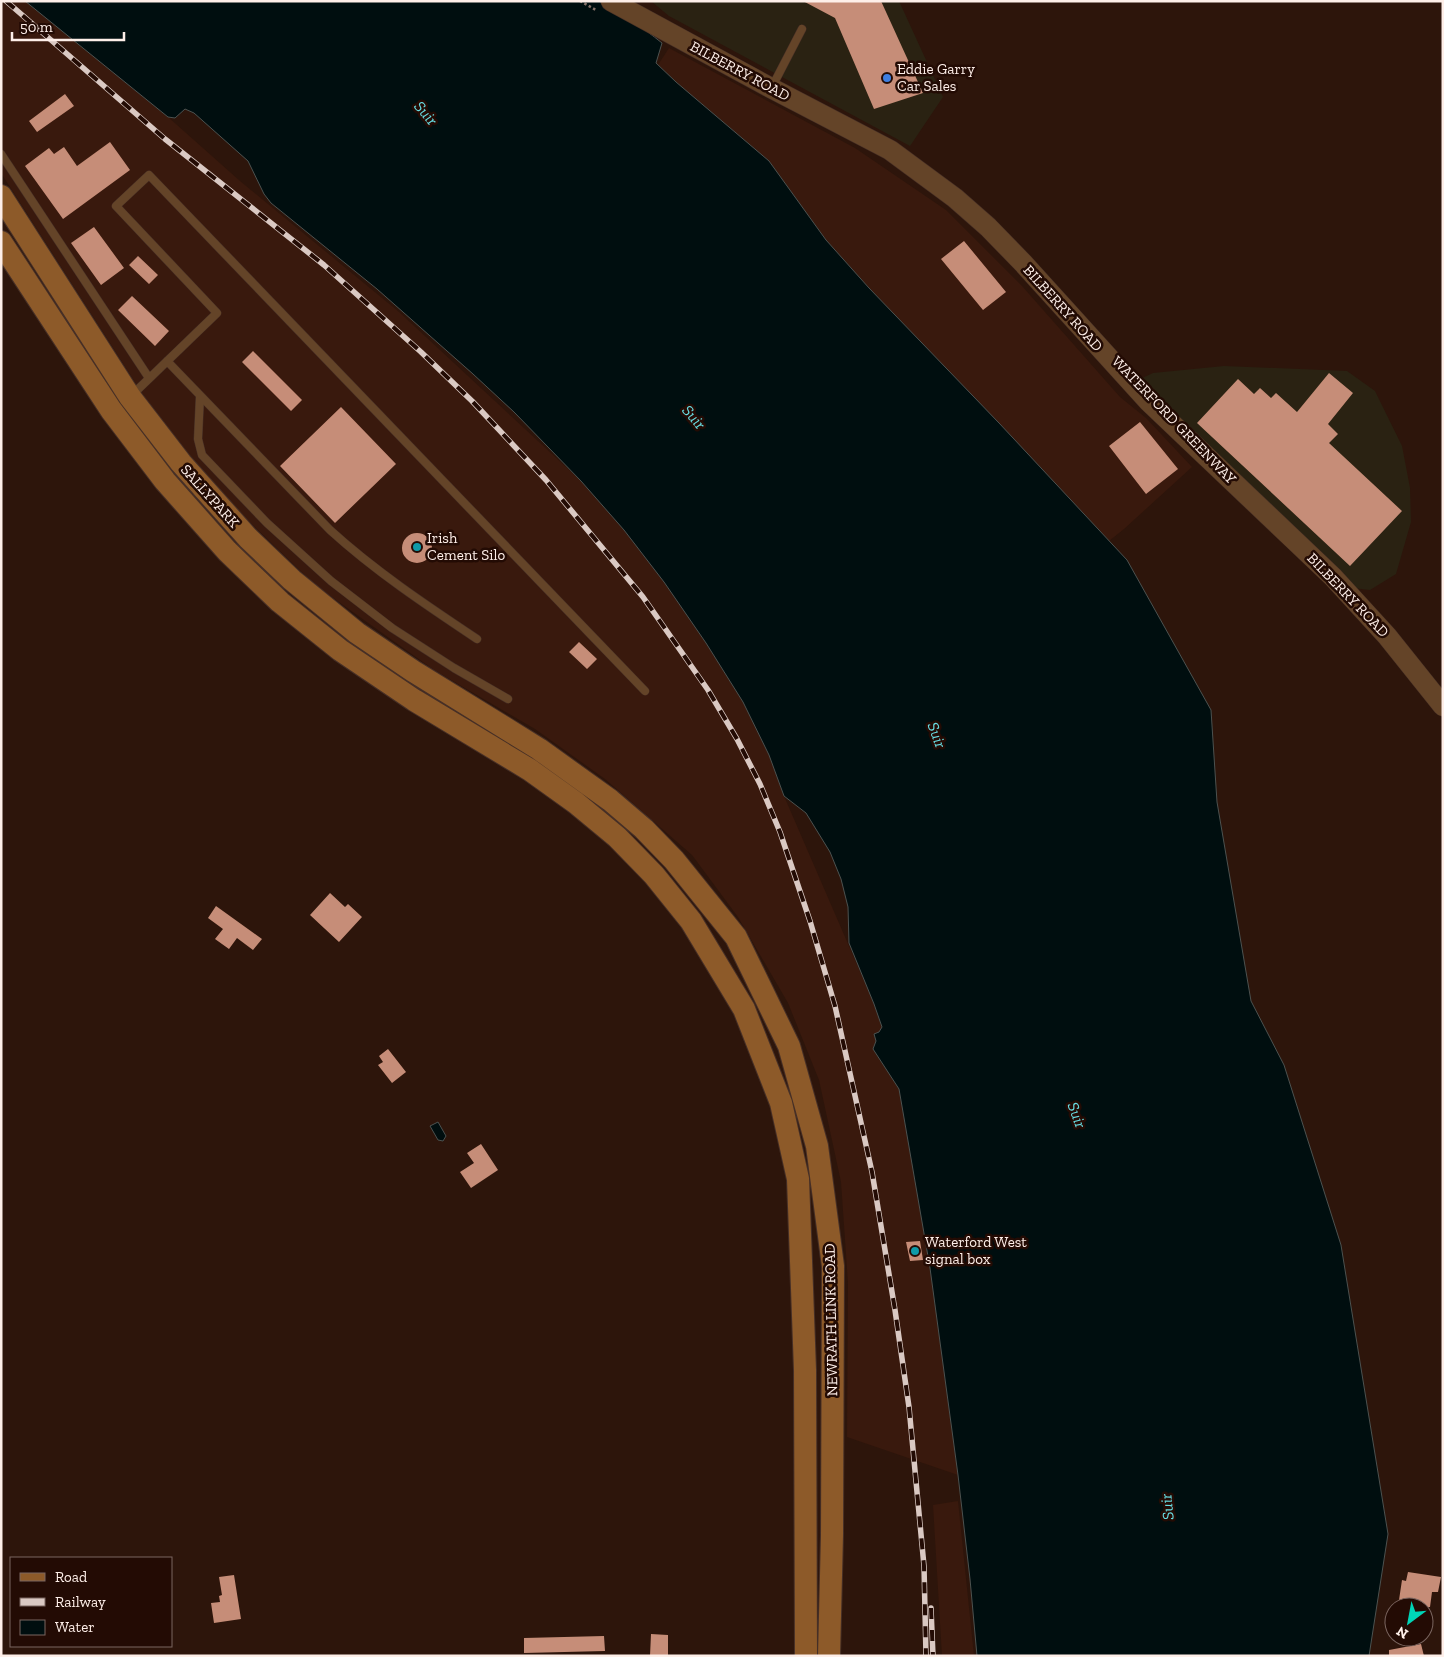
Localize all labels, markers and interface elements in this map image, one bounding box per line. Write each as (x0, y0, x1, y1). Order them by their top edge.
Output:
scale bar (12, 10, 125, 42)
text: 50 m (20, 18, 53, 36)
street label: BILBERRY ROAD (687, 37, 793, 105)
place label: Eddie Garry Car Sales (897, 60, 975, 95)
marker: Eddie Garry Car Sales (881, 72, 893, 84)
water label: Suir (410, 97, 442, 130)
street label: BILBERRY ROAD (1019, 261, 1107, 355)
street label: WATERFORD GREENWAY (1108, 352, 1240, 488)
water label: Suir (678, 401, 710, 434)
street label: SALLYPARK (177, 461, 243, 532)
place label: Irish Cement Silo (427, 529, 505, 564)
marker: Irish Cement Silo (411, 541, 423, 553)
street label: BILBERRY ROAD (1303, 549, 1393, 641)
water label: Suir (924, 719, 951, 751)
water label: Suir (1064, 1099, 1091, 1131)
place label: Waterford West signal box (925, 1233, 1027, 1268)
street label: NEWRATH LINK ROAD (821, 1243, 841, 1397)
marker: Waterford West signal box (909, 1245, 921, 1257)
water label: Suir (1156, 1492, 1178, 1521)
legend (10, 1557, 172, 1647)
text: Road (55, 1568, 88, 1586)
text: Railway (55, 1593, 106, 1611)
north arrow (1384, 1597, 1434, 1647)
text: Water (55, 1618, 95, 1636)
text: N (1393, 1622, 1411, 1643)

